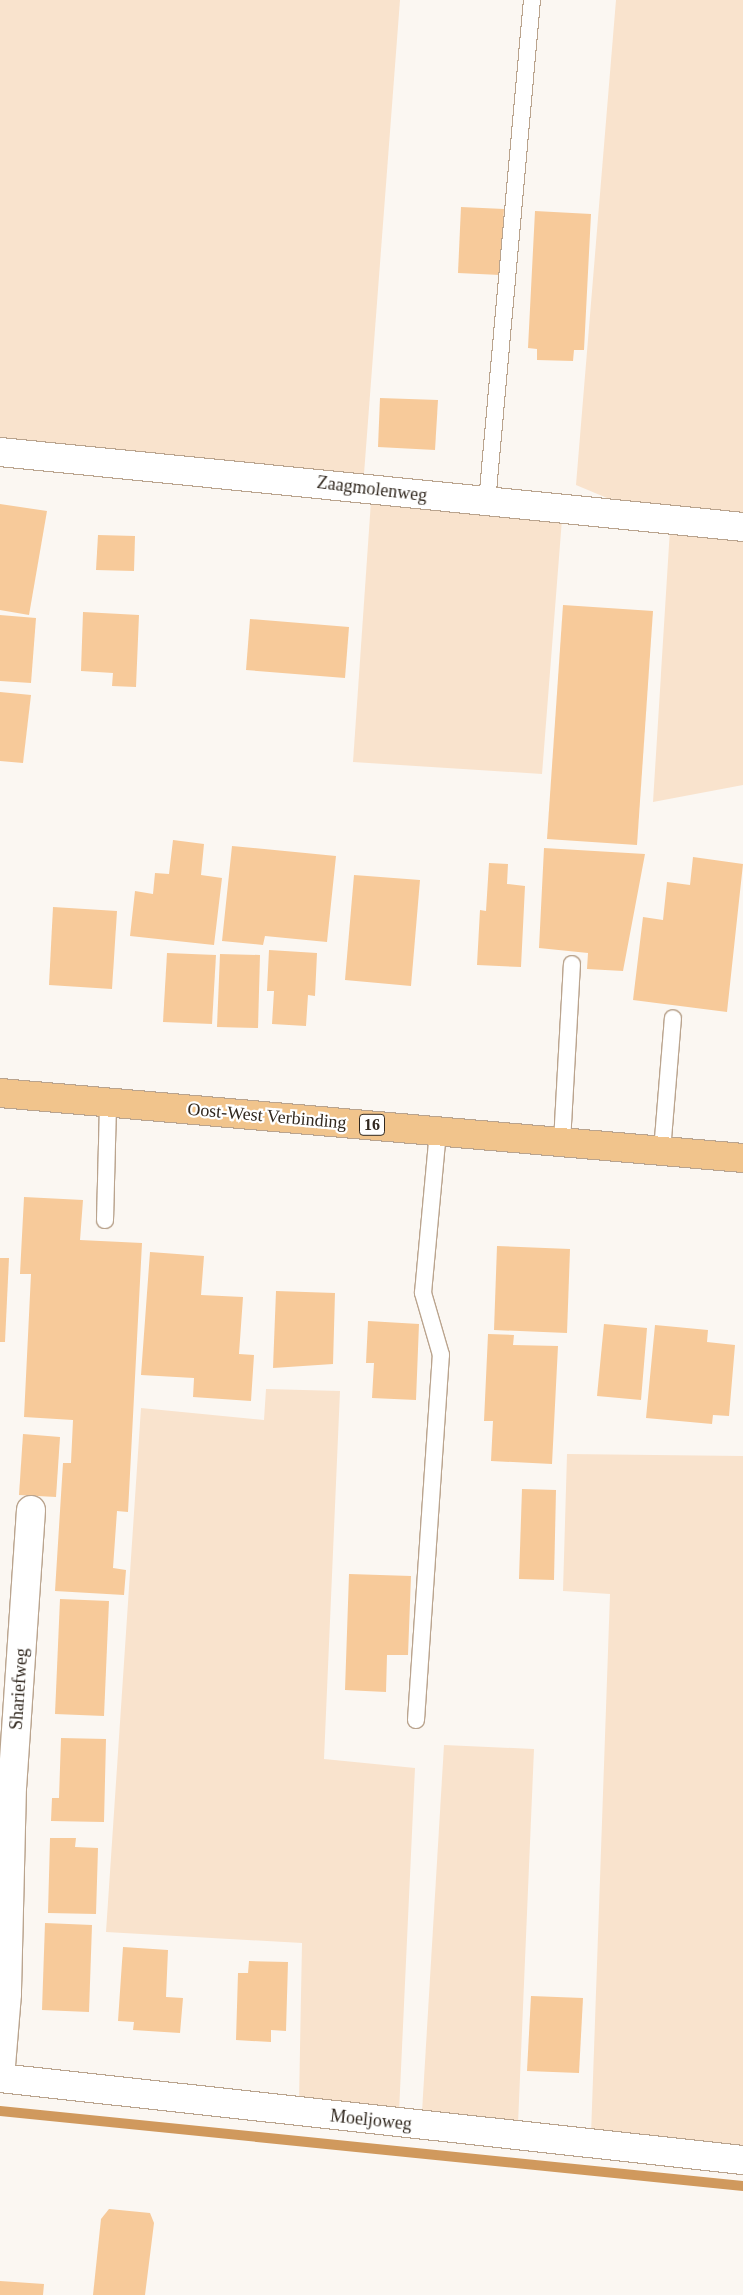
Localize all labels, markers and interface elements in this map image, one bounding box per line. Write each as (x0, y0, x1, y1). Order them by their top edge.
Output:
street label: Zaagmolenweg (316, 472, 428, 506)
street label: Oost-West Verbinding (186, 1098, 348, 1134)
road number: 16 (358, 1112, 386, 1138)
street label: Shariefweg (5, 1647, 33, 1731)
street label: Moeljoweg (329, 2105, 413, 2135)

